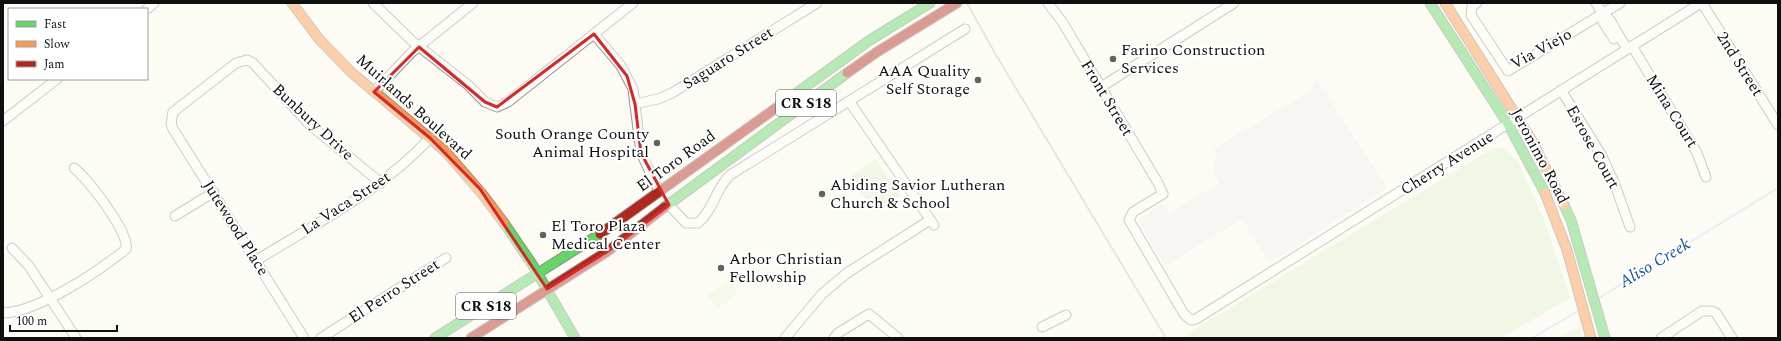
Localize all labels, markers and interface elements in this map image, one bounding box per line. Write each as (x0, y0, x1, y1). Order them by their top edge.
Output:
legend (8, 8, 148, 80)
text: Fast (44, 15, 66, 34)
street label: Saguaro Street (678, 20, 778, 95)
street label: Via Viejo (1506, 22, 1576, 76)
street label: 2nd Street (1711, 27, 1769, 101)
text: Slow (44, 35, 70, 54)
place label: Farino Construction Services (1121, 38, 1265, 80)
street label: Muirlands Boulevard (351, 48, 477, 166)
marker: Farino Construction Services (1108, 54, 1118, 64)
text: Jam (44, 55, 65, 74)
street label: Front Street (1075, 55, 1139, 141)
place label: AAA Quality Self Storage (878, 59, 971, 101)
street label: Mina Court (1640, 70, 1704, 153)
marker: AAA Quality Self Storage (973, 75, 983, 85)
street label: Bunbury Drive (267, 78, 359, 166)
road number: CR S18 (776, 90, 836, 116)
street label: Esrose Court (1560, 101, 1626, 193)
street label: Jeronimo Road (1505, 104, 1575, 208)
place label: South Orange County Animal Hospital (495, 122, 650, 164)
street label: El Toro Road (631, 124, 721, 198)
street label: Cherry Avenue (1396, 125, 1498, 201)
marker: South Orange County Animal Hospital (652, 138, 662, 148)
street label: La Vaca Street (297, 165, 396, 241)
place label: Abiding Savior Lutheran Church & School (830, 173, 1005, 215)
street label: Jutewood Place (197, 175, 275, 281)
marker: Abiding Savior Lutheran Church & School (817, 189, 827, 199)
place label: El Toro Plaza Medical Center (551, 214, 661, 256)
marker: El Toro Plaza Medical Center (538, 230, 548, 240)
water label: Aliso Creek (1613, 231, 1696, 295)
place label: Arbor Christian Fellowship (729, 247, 842, 289)
street label: El Perro Street (344, 252, 444, 329)
marker: Arbor Christian Fellowship (716, 263, 726, 273)
road number: CR S18 (456, 293, 516, 319)
scale bar (10, 307, 117, 333)
text: 100 m (16, 312, 47, 331)

